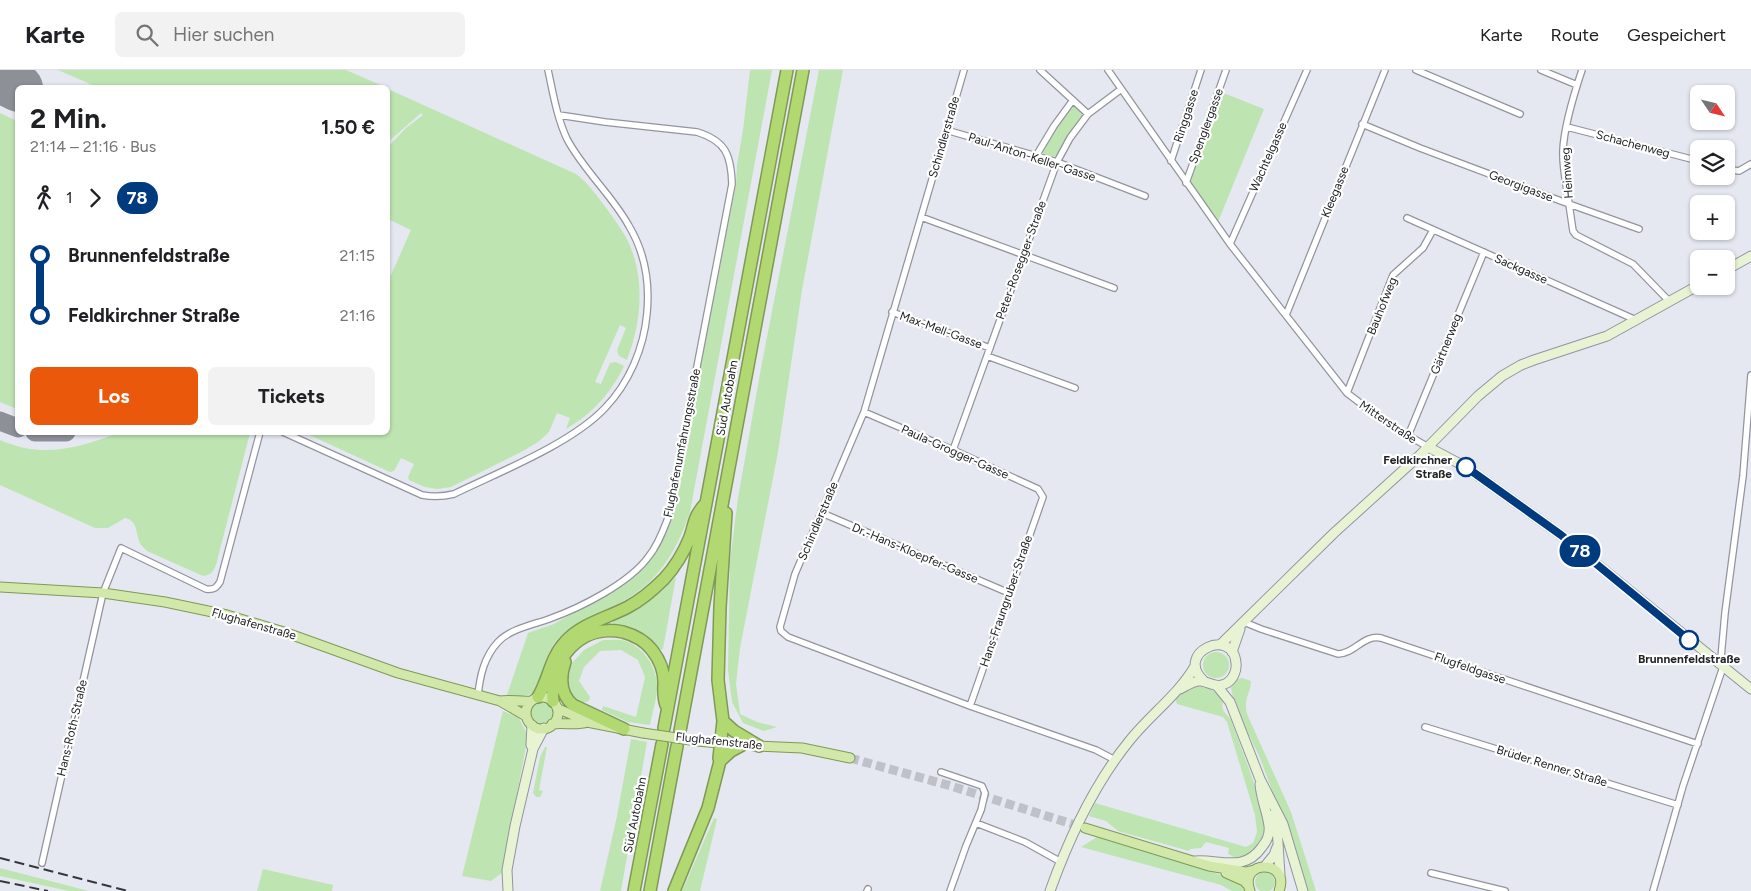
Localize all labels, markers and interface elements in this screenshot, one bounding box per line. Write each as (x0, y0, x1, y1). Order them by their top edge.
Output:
search box (115, 12, 465, 57)
text: Karte (25, 20, 85, 49)
icon: search (133, 21, 161, 49)
text: Hier suchen (173, 23, 274, 46)
text: Karte (1480, 24, 1523, 46)
text: Route (1551, 24, 1599, 46)
text: Gespeichert (1627, 24, 1726, 46)
north arrow (1690, 85, 1735, 130)
map controls (1690, 85, 1735, 295)
street label: Spenglergasse (1186, 86, 1226, 165)
street label: Ringgasse (1171, 87, 1201, 144)
street label: Schindlerstraße (926, 94, 962, 179)
text: 2 Min. (30, 101, 107, 135)
text: 1.50 € (321, 116, 375, 139)
street label: Wachtelgasse (1246, 120, 1290, 194)
street label: Schachenweg (1595, 127, 1671, 161)
street label: Paul-Anton-Keller-Gasse (967, 130, 1098, 184)
text: 21:14 – 21:16 · Bus (30, 137, 156, 156)
button: layers (1690, 140, 1735, 185)
street label: Heimweg (1558, 147, 1576, 199)
street label: Kleegasse (1318, 164, 1352, 220)
street label: Georgigasse (1487, 167, 1555, 205)
icon: walk (30, 184, 58, 212)
icon: forward (81, 184, 109, 212)
text: 78 (127, 187, 148, 209)
text: 1 (66, 188, 73, 207)
button: + (1690, 195, 1735, 240)
street label: Peter-Rosegger-Straße (993, 198, 1049, 321)
text: Brunnenfeldstraße (68, 244, 230, 267)
text: 21:15 (340, 246, 375, 265)
button: − (1690, 250, 1735, 295)
street label: Sackgasse (1492, 251, 1550, 287)
street label: Bauhofweg (1364, 275, 1400, 337)
text: Feldkirchner Straße (68, 304, 240, 327)
text: 21:16 (340, 306, 375, 325)
street label: Max-Mell-Gasse (898, 309, 985, 352)
street label: Gärtnerweg (1428, 312, 1464, 376)
street label: Süd Autobahn (713, 359, 741, 437)
button: Los (30, 367, 198, 425)
button: Tickets (208, 367, 375, 425)
street label: Flughafenumfahrungsstraße (661, 367, 703, 519)
street label: Mitterstraße (1357, 398, 1420, 447)
street label: Paula-Grogger-Gasse (899, 422, 1011, 482)
place label: Feldkirchner Straße (1383, 453, 1452, 481)
marker: Feldkirchner Straße (1456, 457, 1476, 477)
street label: Schindlerstraße (795, 479, 841, 562)
street label: Dr.-Hans-Kloepfer-Gasse (850, 520, 981, 586)
street label: Hans-Fraungruber-Straße (977, 533, 1035, 669)
line badge: 78 (1558, 535, 1602, 567)
text: 78 (1569, 540, 1591, 562)
street label: Flughafenstraße (210, 605, 298, 643)
marker: Brunnenfeldstraße (1679, 630, 1699, 650)
street label: Flugfeldgasse (1433, 649, 1508, 687)
place label: Brunnenfeldstraße (1638, 652, 1740, 666)
street label: Hans-Roth-Straße (54, 678, 90, 778)
street label: Flughafenstraße (675, 729, 763, 753)
street label: Brüder Renner Straße (1495, 742, 1610, 790)
street label: Süd Autobahn (621, 776, 649, 854)

